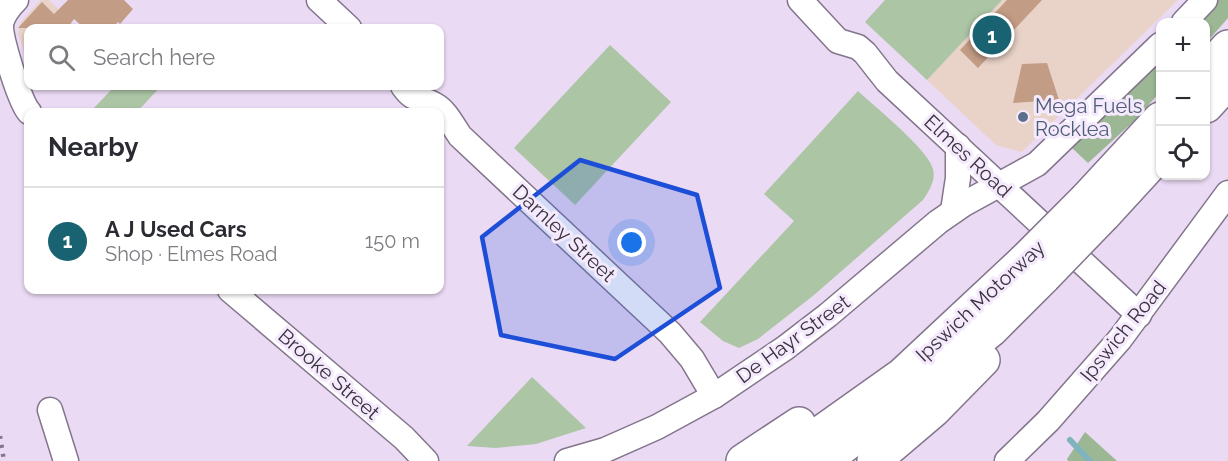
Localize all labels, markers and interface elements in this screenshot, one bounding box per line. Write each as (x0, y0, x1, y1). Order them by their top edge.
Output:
pin: 1 (972, 12, 1012, 57)
map controls (1156, 18, 1210, 180)
button: + (1156, 18, 1210, 72)
search box (24, 24, 444, 90)
icon: search (45, 41, 78, 74)
text: Search here (93, 44, 215, 70)
button: − (1156, 72, 1210, 126)
place label: Mega Fuels Rocklea (1035, 94, 1142, 141)
street label: Elmes Road (919, 110, 1017, 202)
marker: Mega Fuels Rocklea (1016, 110, 1030, 124)
button: locate (1156, 126, 1210, 180)
text: Nearby (48, 132, 138, 162)
street label: Darnley Street (508, 179, 621, 287)
text: A J Used Cars (105, 216, 247, 242)
your location (617, 228, 646, 257)
text: 1 (63, 229, 72, 253)
text: 150 m (365, 229, 420, 253)
street label: Ipswich Motorway (911, 235, 1049, 367)
text: Shop · Elmes Road (105, 242, 278, 266)
street label: Ipswich Road (1075, 276, 1171, 386)
street label: De Hayr Street (732, 290, 855, 388)
street label: Brooke Street (274, 324, 385, 425)

